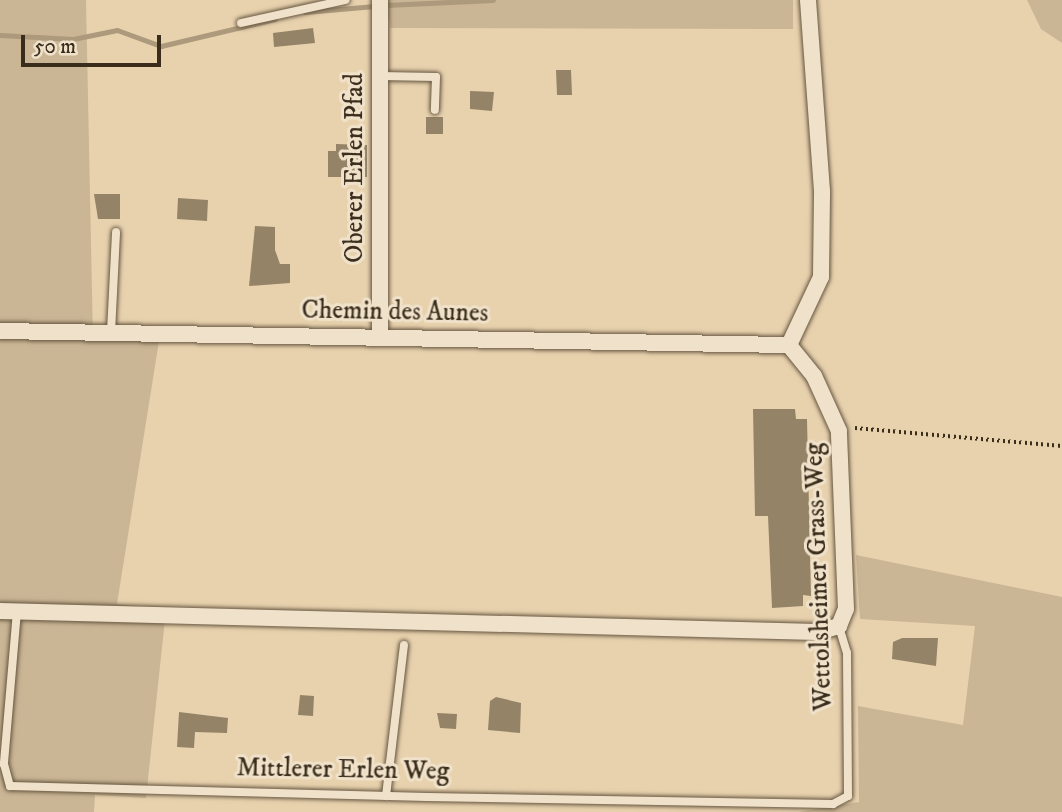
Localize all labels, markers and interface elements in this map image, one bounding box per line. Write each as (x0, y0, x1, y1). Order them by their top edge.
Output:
scale bar (24, 21, 164, 65)
text: 50 m (34, 34, 76, 60)
street label: Oberer Erlen Pfad (339, 73, 371, 263)
street label: Chemin des Aunes (301, 295, 489, 329)
street label: Wettolsheimer Grass-Weg (799, 442, 839, 712)
street label: Mittlerer Erlen Weg (236, 753, 450, 787)

